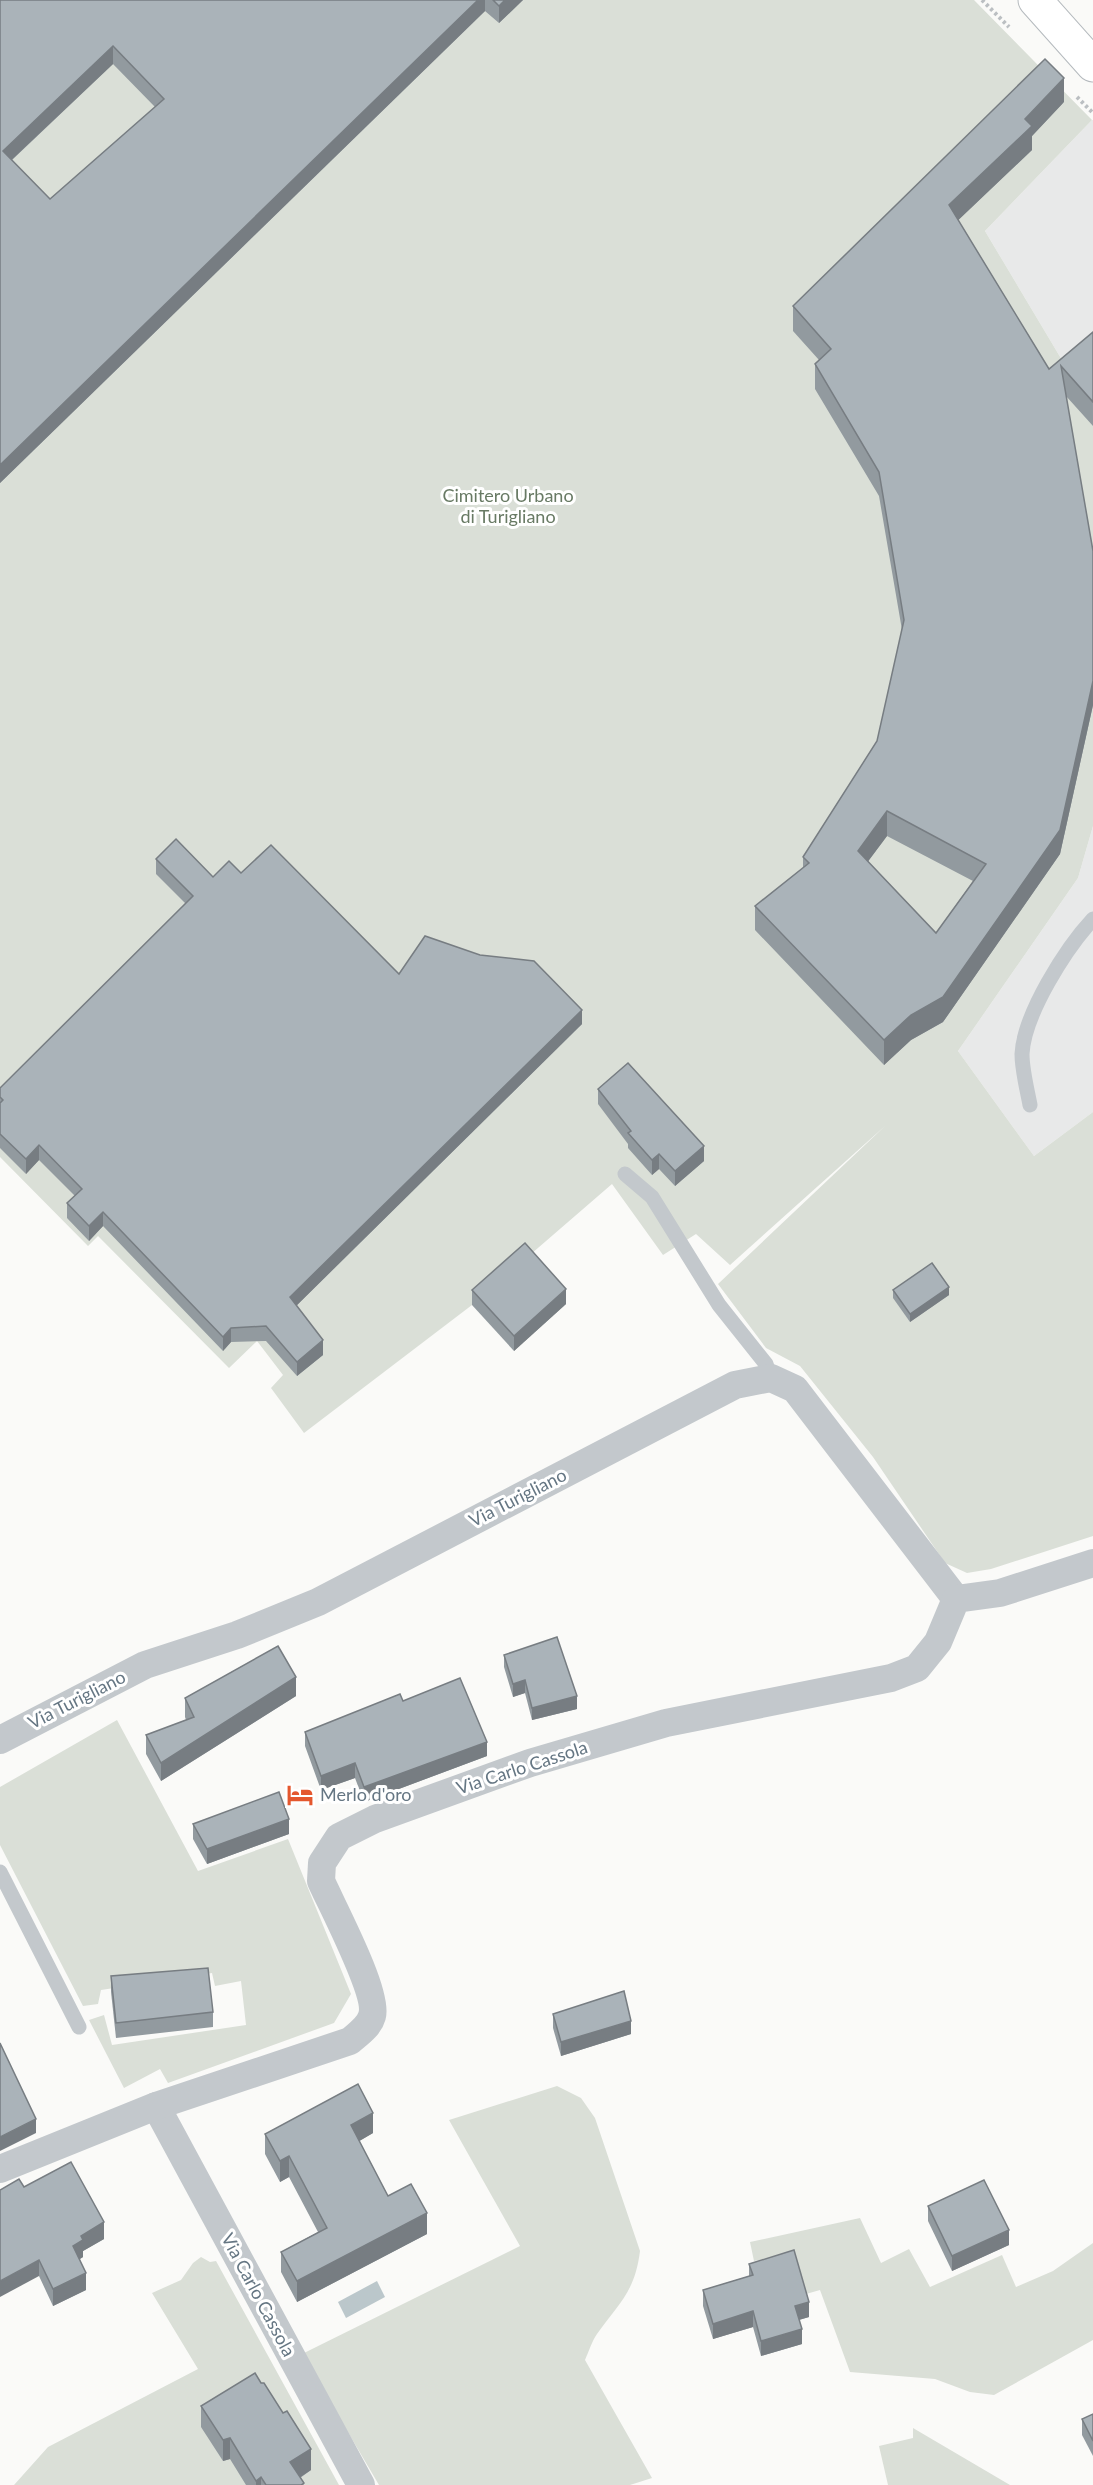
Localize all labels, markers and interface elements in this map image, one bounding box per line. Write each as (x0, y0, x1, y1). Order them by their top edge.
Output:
park label: Cimitero Urbano di Turigliano (442, 484, 574, 527)
street label: Via Turigliano (465, 1463, 570, 1531)
street label: Via Turigliano (24, 1665, 129, 1733)
street label: Via Carlo Cassola (453, 1735, 590, 1799)
hotel icon: Merlo d'oro (285, 1780, 315, 1810)
place label: Merlo d'oro (320, 1783, 412, 1805)
street label: Via Carlo Cassola (217, 2229, 301, 2360)

